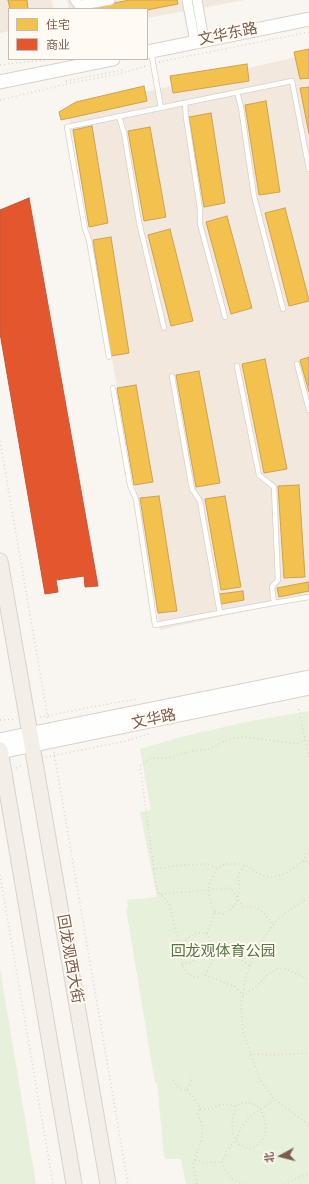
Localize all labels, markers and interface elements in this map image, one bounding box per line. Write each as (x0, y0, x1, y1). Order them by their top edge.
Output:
legend (8, 8, 148, 60)
text: 住宅 (46, 16, 70, 34)
street label: 文华东路 (197, 20, 259, 50)
text: 商业 (46, 36, 70, 54)
street label: 文华路 (130, 707, 178, 733)
street label: 回龙观西大街 (52, 913, 86, 1005)
park label: 回龙观体育公园 (171, 943, 275, 961)
north arrow (261, 1136, 301, 1176)
text: 北 (260, 1151, 278, 1164)

